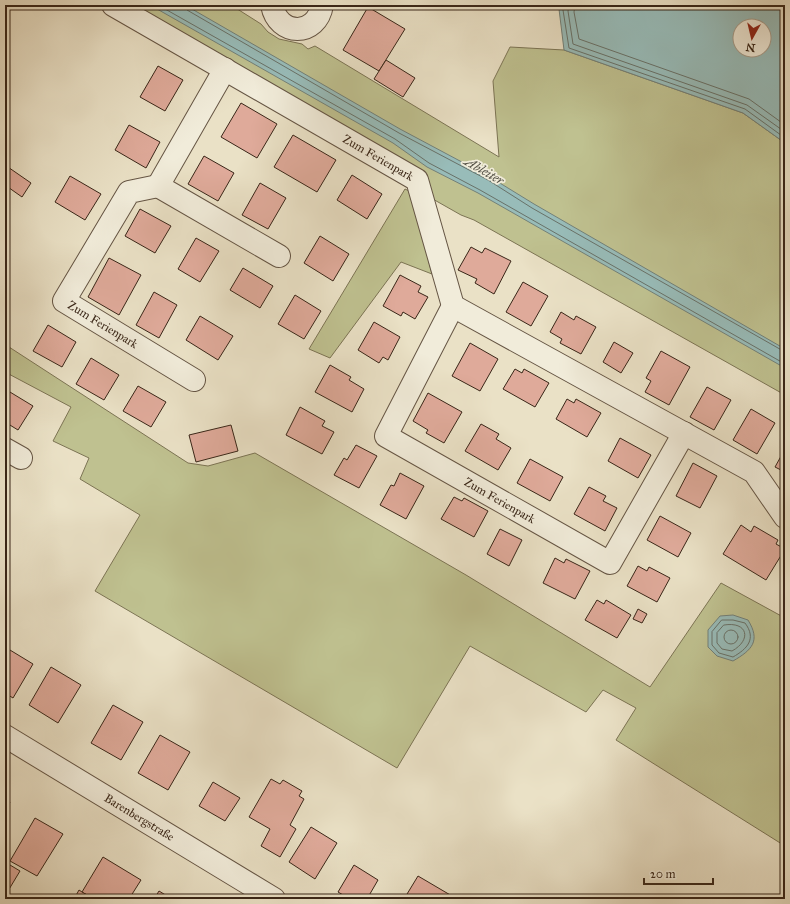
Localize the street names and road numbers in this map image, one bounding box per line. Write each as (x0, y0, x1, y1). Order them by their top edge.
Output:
street label: Zum Ferienpark (340, 132, 417, 184)
street label: Zum Ferienpark (65, 298, 141, 351)
street label: Zum Ferienpark (462, 475, 538, 526)
street label: Barenbergstraße (102, 791, 177, 844)

